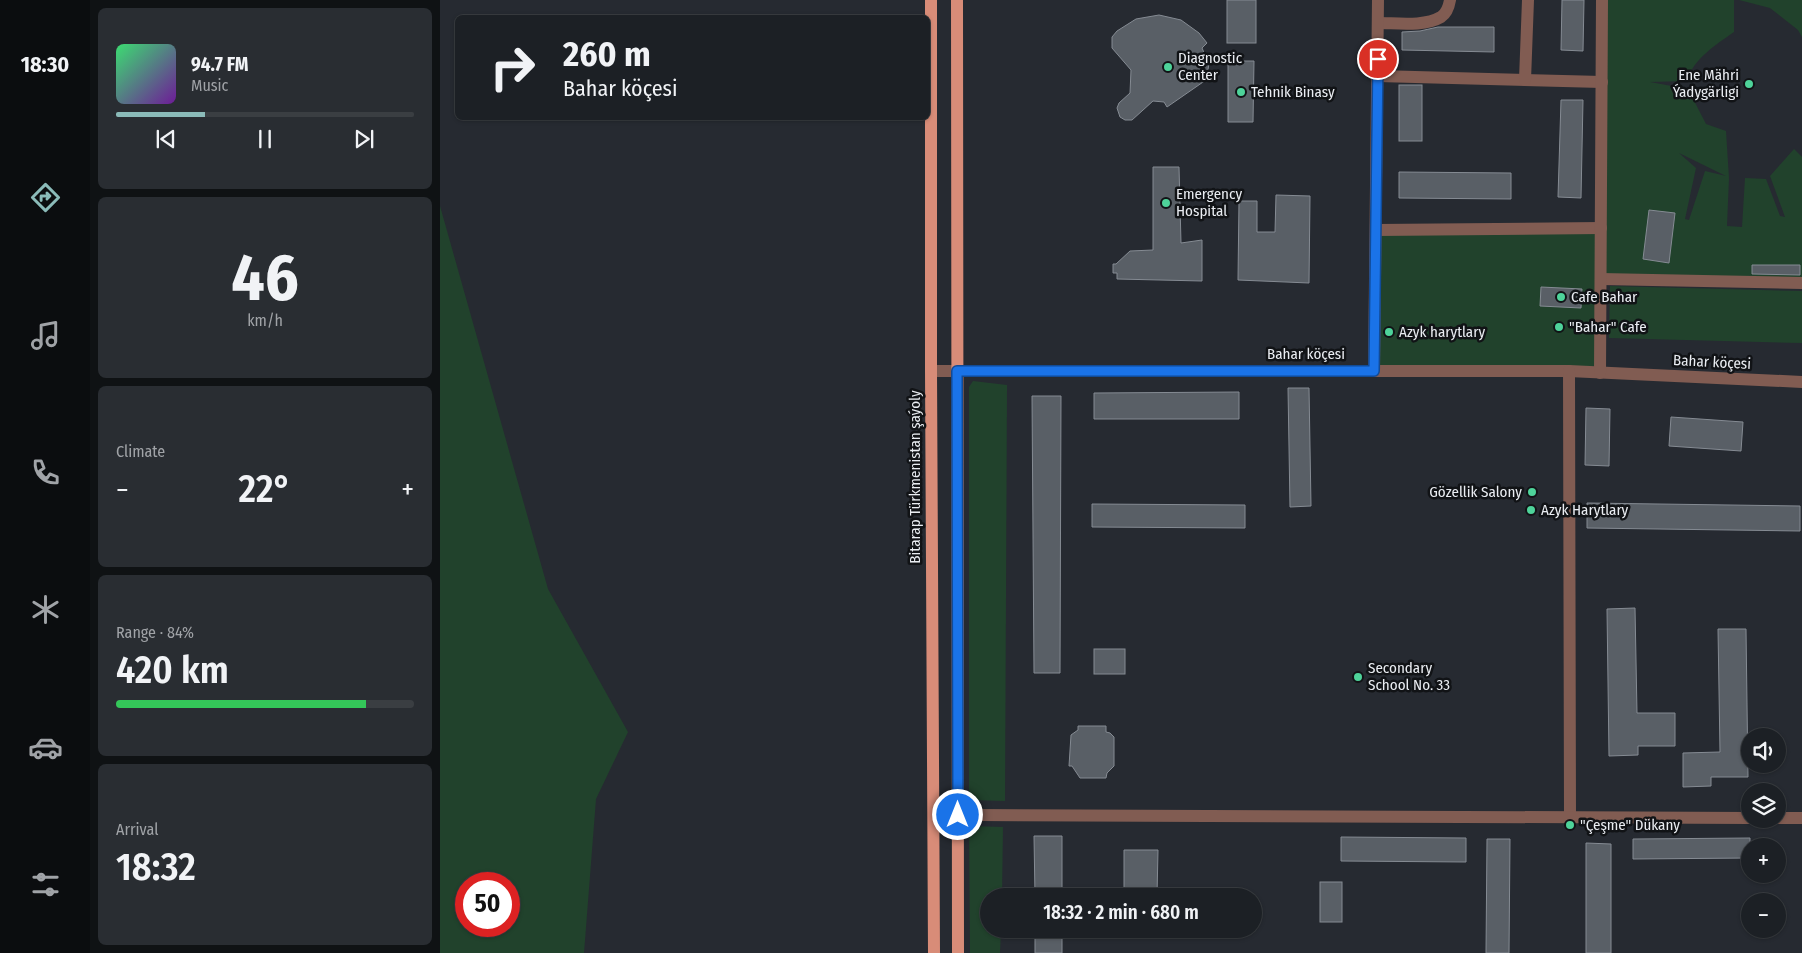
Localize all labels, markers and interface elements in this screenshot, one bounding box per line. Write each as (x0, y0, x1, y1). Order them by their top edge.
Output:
text: 260 m (563, 33, 651, 75)
icon: right (480, 35, 545, 100)
pin (1357, 38, 1399, 80)
icon: arrive (1364, 45, 1392, 73)
place label: Diagnostic Center (1178, 49, 1243, 84)
text: 18:30 (21, 51, 69, 78)
text: 94.7 FM (191, 53, 248, 76)
marker: Diagnostic Center (1162, 61, 1174, 73)
place label: Ene Mähri Ýadygärligi (1673, 66, 1739, 101)
text: Bahar köçesi (563, 75, 677, 102)
text: Music (191, 76, 228, 95)
marker: Ene Mähri Ýadygärligi (1743, 78, 1755, 90)
place label: Tehnik Binasy (1251, 83, 1335, 101)
marker: Tehnik Binasy (1235, 86, 1247, 98)
icon: previous (152, 125, 180, 153)
icon: pause (251, 125, 279, 153)
icon: next (350, 125, 378, 153)
icon: directions (28, 180, 63, 215)
place label: Emergency Hospital (1176, 185, 1242, 220)
marker: Emergency Hospital (1160, 197, 1172, 209)
text: 46 (231, 239, 299, 317)
place label: Cafe Bahar (1571, 288, 1638, 306)
marker: Cafe Bahar (1555, 291, 1567, 303)
text: km/h (247, 311, 283, 330)
icon: music (28, 318, 63, 353)
place label: "Bahar" Cafe (1569, 318, 1647, 336)
marker: "Bahar" Cafe (1553, 321, 1565, 333)
place label: Azyk harytlary (1399, 323, 1485, 341)
marker: Azyk harytlary (1383, 326, 1395, 338)
street label: Bahar köçesi (1267, 345, 1345, 363)
street label: Bahar köçesi (1673, 351, 1751, 373)
street label: Bitarap Türkmenistan şaýoly (906, 390, 924, 564)
text: Climate (116, 442, 165, 461)
icon: phone (28, 455, 63, 490)
text: 22° (239, 466, 291, 512)
text: − (116, 473, 129, 506)
text: + (401, 473, 414, 506)
place label: Gözellik Salony (1429, 483, 1522, 501)
marker: Gözellik Salony (1526, 486, 1538, 498)
place label: Azyk Harytlary (1541, 501, 1629, 519)
marker: Azyk Harytlary (1525, 504, 1537, 516)
icon: climate (28, 592, 63, 627)
text: Range · 84% (116, 623, 194, 642)
text: 420 km (116, 647, 229, 693)
place label: Secondary School No. 33 (1368, 659, 1450, 694)
marker: Secondary School No. 33 (1352, 671, 1364, 683)
map controls (1741, 728, 1786, 938)
button: sound (1741, 728, 1786, 773)
icon: car (28, 730, 63, 765)
button: layers (1741, 783, 1786, 828)
position arrow (931, 788, 983, 840)
place label: "Çeşme" Dükany (1580, 816, 1680, 834)
marker: "Çeşme" Dükany (1564, 819, 1576, 831)
text: Arrival (116, 820, 158, 839)
button: + (1741, 838, 1786, 883)
text: 18:32 (116, 844, 196, 890)
icon: filters (28, 867, 63, 902)
speed limit sign: 50 (455, 872, 520, 937)
button: − (1741, 893, 1786, 938)
text: 18:32 · 2 min · 680 m (1043, 901, 1199, 924)

